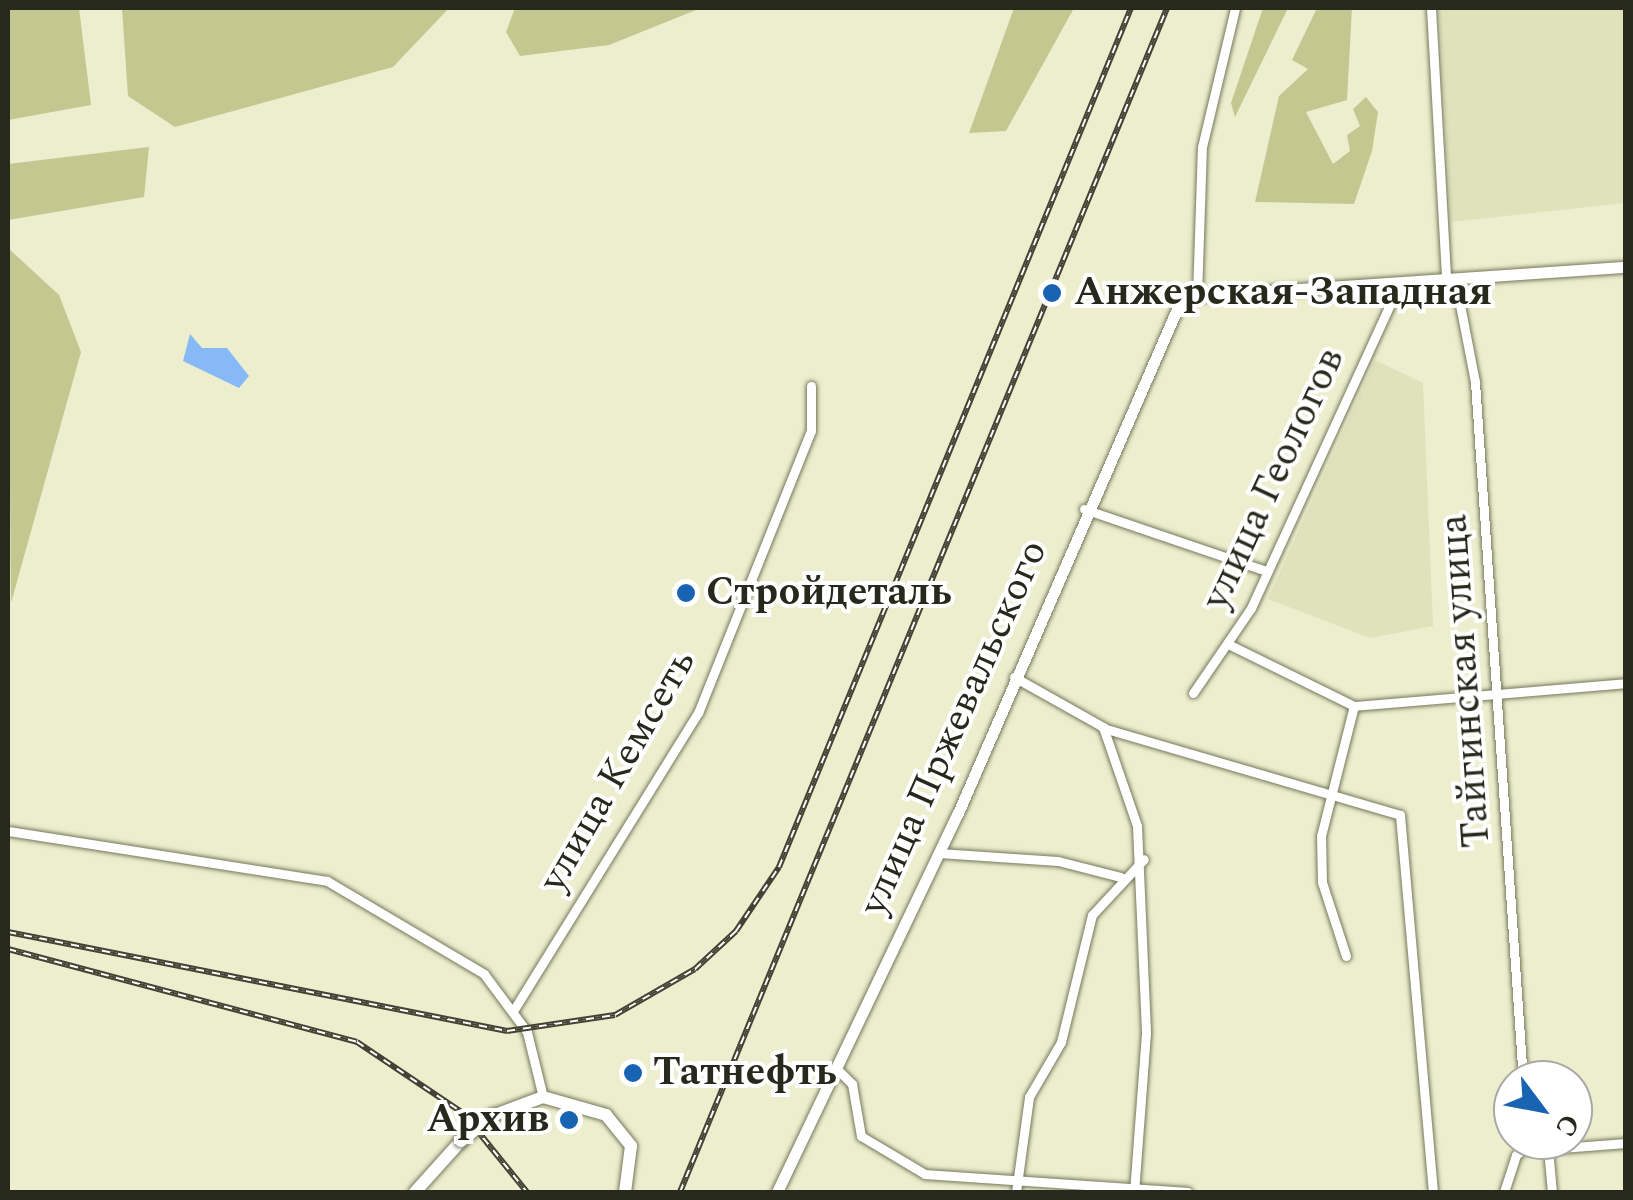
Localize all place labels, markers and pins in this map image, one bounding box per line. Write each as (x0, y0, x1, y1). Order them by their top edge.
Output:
place label: Анжерская-Западная (1074, 269, 1492, 317)
marker: Анжерская-Западная (1039, 280, 1065, 306)
place label: Стройдеталь (706, 569, 952, 617)
marker: Стройдеталь (675, 582, 697, 604)
place label: Татнефть (653, 1049, 837, 1097)
marker: Татнефть (622, 1062, 644, 1084)
place label: Архив (426, 1096, 549, 1144)
marker: Архив (558, 1109, 580, 1131)

